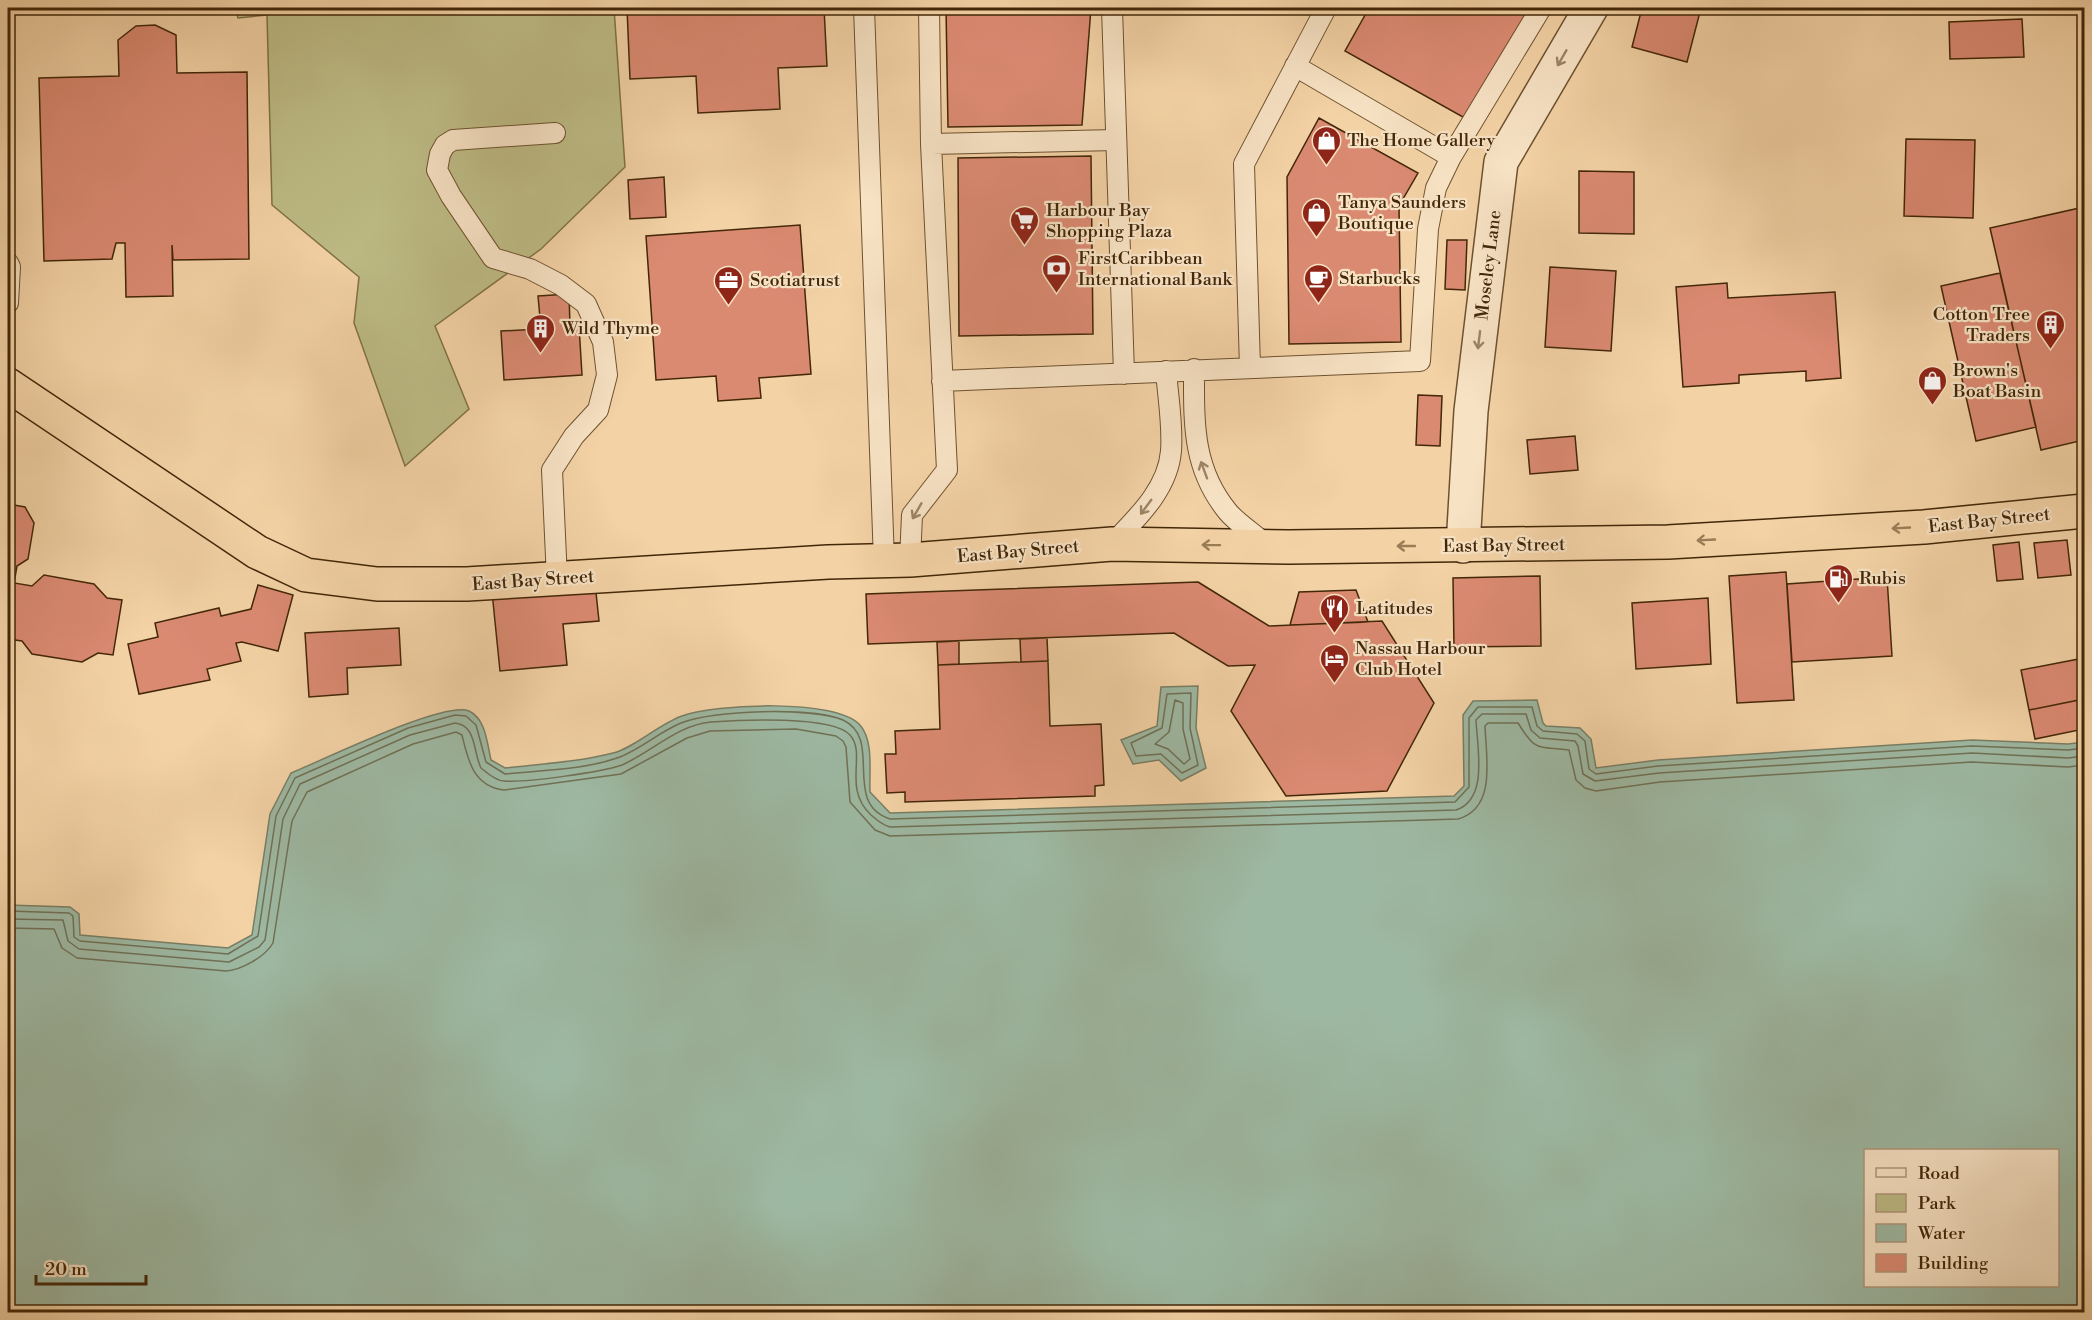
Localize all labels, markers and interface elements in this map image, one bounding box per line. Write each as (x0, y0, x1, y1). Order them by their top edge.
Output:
one-way arrow (1556, 49, 1568, 66)
shop icon: The Home Gallery (1310, 124, 1342, 166)
place label: The Home Gallery (1347, 129, 1495, 152)
place label: Tanya Saunders Boutique (1337, 191, 1466, 235)
shop icon: Tanya Saunders Boutique (1301, 196, 1333, 238)
place label: Harbour Bay Shopping Plaza (1046, 199, 1173, 243)
supermarket icon: Harbour Bay Shopping Plaza (1009, 204, 1041, 246)
street label: Moseley Lane (1470, 209, 1507, 321)
place label: FirstCaribbean International Bank (1078, 247, 1234, 291)
bank icon: FirstCaribbean International Bank (1041, 252, 1073, 294)
cafe icon: Starbucks (1302, 262, 1334, 304)
office icon: Scotiatrust (713, 264, 745, 306)
place label: Starbucks (1339, 267, 1420, 290)
place label: Scotiatrust (750, 269, 841, 292)
place label: Cotton Tree Traders (1933, 303, 2030, 347)
building icon: Cotton Tree Traders (2035, 308, 2067, 350)
building icon: Wild Thyme (525, 312, 557, 354)
place label: Wild Thyme (561, 317, 659, 340)
one-way arrow (1474, 330, 1485, 350)
place label: Brown's Boat Basin (1952, 359, 2042, 403)
shop icon: Brown's Boat Basin (1916, 364, 1948, 406)
one-way arrow (1197, 461, 1208, 480)
one-way arrow (1140, 498, 1152, 514)
one-way arrow (911, 502, 923, 519)
street label: East Bay Street (1927, 503, 2052, 538)
one-way arrow (1891, 523, 1911, 534)
street label: East Bay Street (1443, 533, 1566, 558)
one-way arrow (1697, 534, 1717, 545)
street label: East Bay Street (956, 535, 1081, 568)
one-way arrow (1202, 540, 1222, 551)
one-way arrow (1397, 541, 1417, 552)
fuel station icon: Rubis (1822, 562, 1854, 604)
street label: East Bay Street (471, 565, 596, 596)
place label: Rubis (1859, 567, 1906, 590)
restaurant icon: Latitudes (1319, 592, 1351, 634)
place label: Latitudes (1356, 597, 1433, 620)
place label: Nassau Harbour Club Hotel (1355, 637, 1486, 681)
hotel icon: Nassau Harbour Club Hotel (1318, 642, 1350, 684)
legend (1864, 1149, 2059, 1287)
text: Road (1918, 1162, 1961, 1185)
text: Park (1918, 1192, 1957, 1215)
text: Water (1917, 1222, 1966, 1245)
scale bar (36, 1248, 146, 1286)
text: Building (1917, 1252, 1989, 1275)
text: 20 m (45, 1258, 87, 1281)

